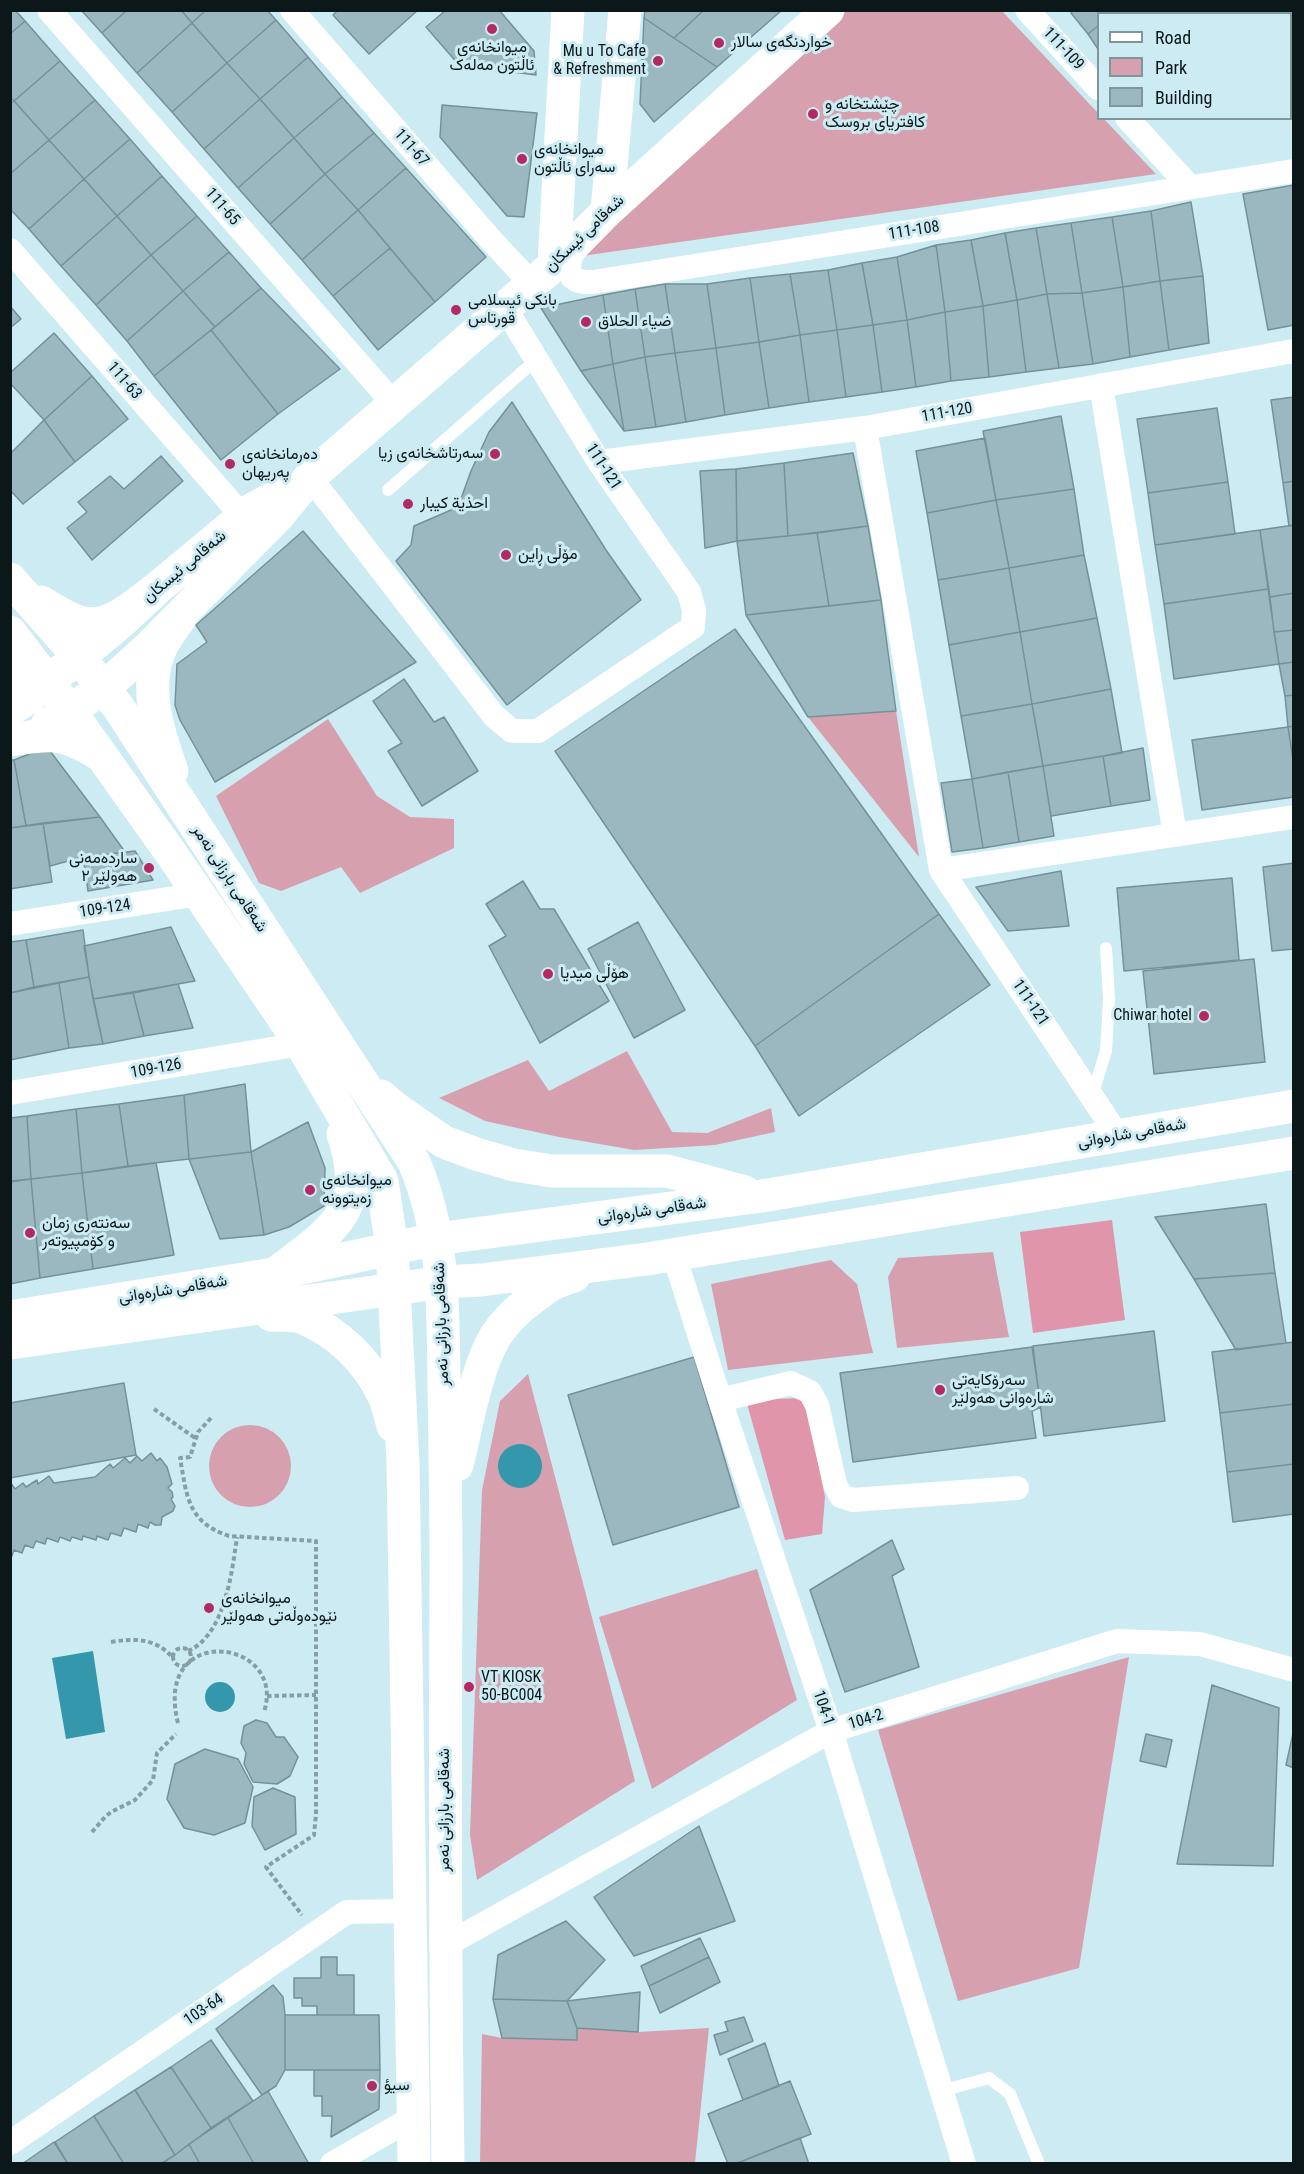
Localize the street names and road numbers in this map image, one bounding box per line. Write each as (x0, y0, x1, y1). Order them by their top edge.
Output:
street label: 111-109 (1038, 24, 1088, 74)
street label: 111-67 (389, 125, 433, 171)
street label: 111-65 (200, 184, 244, 230)
street label: شەقامی ئیسکان (541, 191, 629, 277)
street label: 111-108 (887, 218, 941, 244)
street label: 111-63 (102, 358, 146, 404)
street label: 111-120 (920, 399, 974, 427)
street label: 111-121 (581, 440, 625, 494)
street label: شەقامی ئیسکان (139, 527, 231, 607)
street label: شەقامی بارزانی نەمر (187, 822, 271, 936)
street label: 109-124 (78, 896, 132, 922)
street label: 111-121 (1008, 976, 1052, 1030)
street label: 109-126 (129, 1055, 183, 1083)
street label: شەقامی شارەوانی (1076, 1115, 1188, 1153)
street label: شەقامی شارەوانی (596, 1194, 708, 1228)
street label: شەقامی بارزانی نەمر (430, 1262, 454, 1386)
street label: شەقامی شارەوانی (117, 1272, 229, 1308)
street label: 104-1 (808, 1688, 838, 1728)
street label: 104-2 (846, 1706, 886, 1734)
street label: شەقامی بارزانی نەمر (435, 1748, 455, 1872)
street label: 103-64 (181, 1990, 227, 2030)

